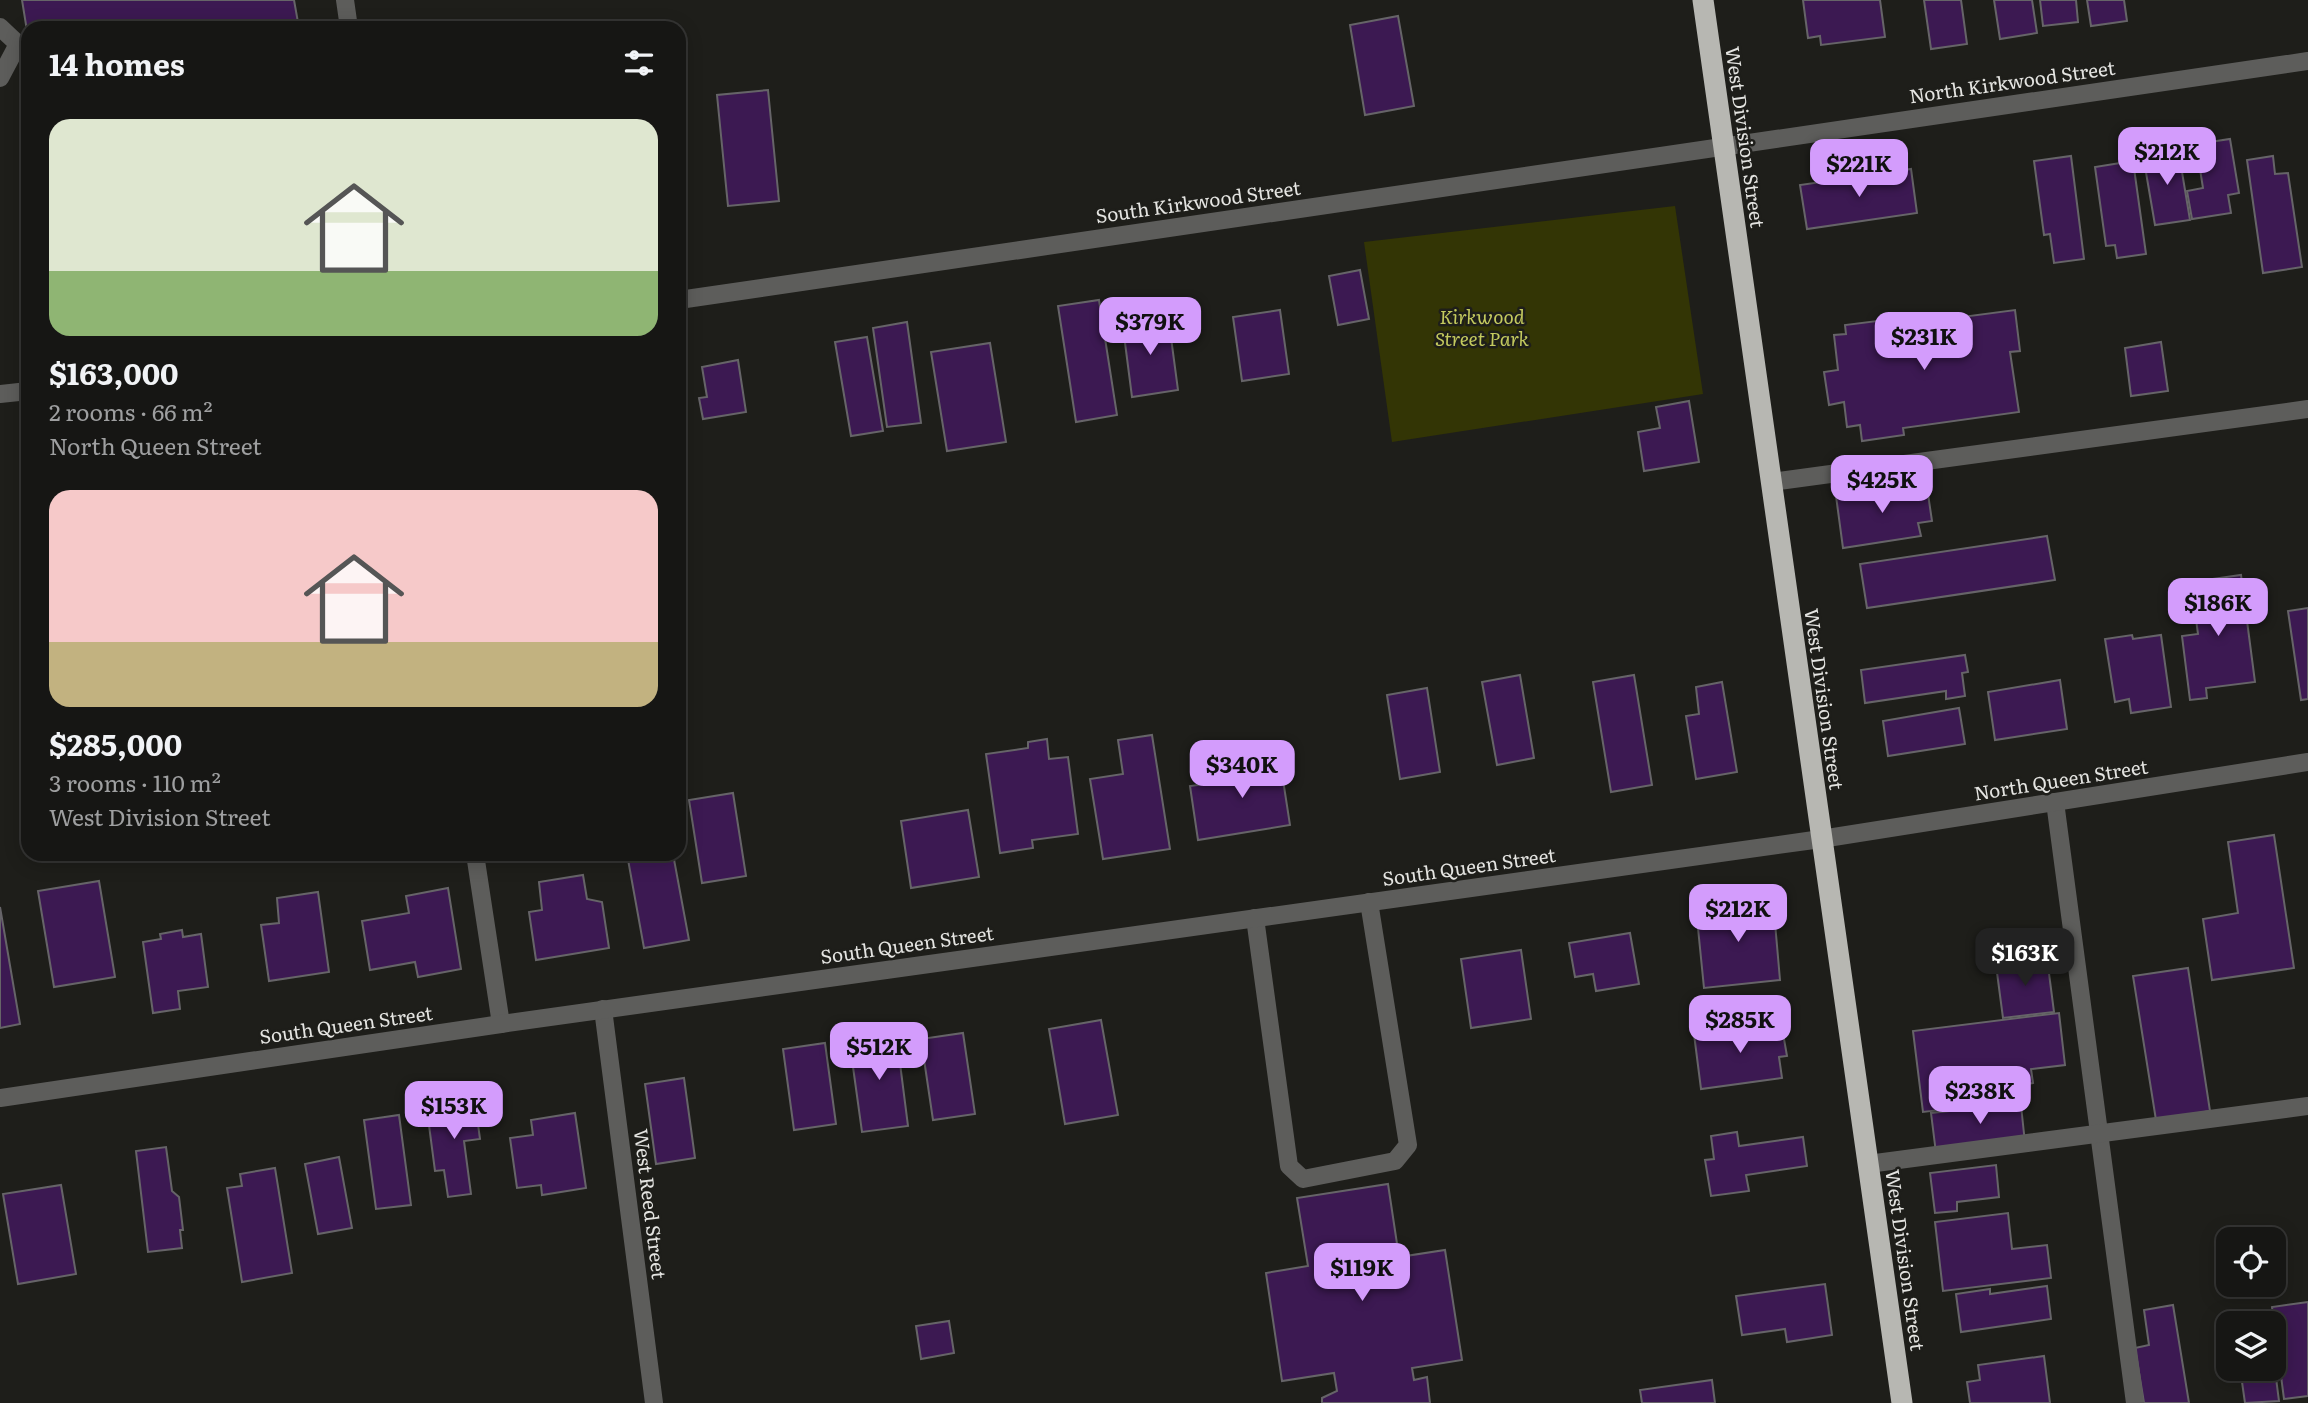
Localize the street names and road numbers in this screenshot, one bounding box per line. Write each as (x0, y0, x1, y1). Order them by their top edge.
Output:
street label: West Division Street (1719, 44, 1773, 230)
street label: North Kirkwood Street (1907, 53, 2117, 109)
street label: South Kirkwood Street (1094, 173, 1302, 229)
street label: West Division Street (1798, 606, 1852, 792)
street label: North Queen Street (1972, 751, 2150, 807)
street label: South Queen Street (1380, 840, 1558, 892)
street label: South Queen Street (818, 918, 996, 970)
street label: South Queen Street (257, 998, 435, 1050)
street label: West Reed Street (628, 1127, 674, 1281)
street label: West Division Street (1879, 1167, 1933, 1353)

